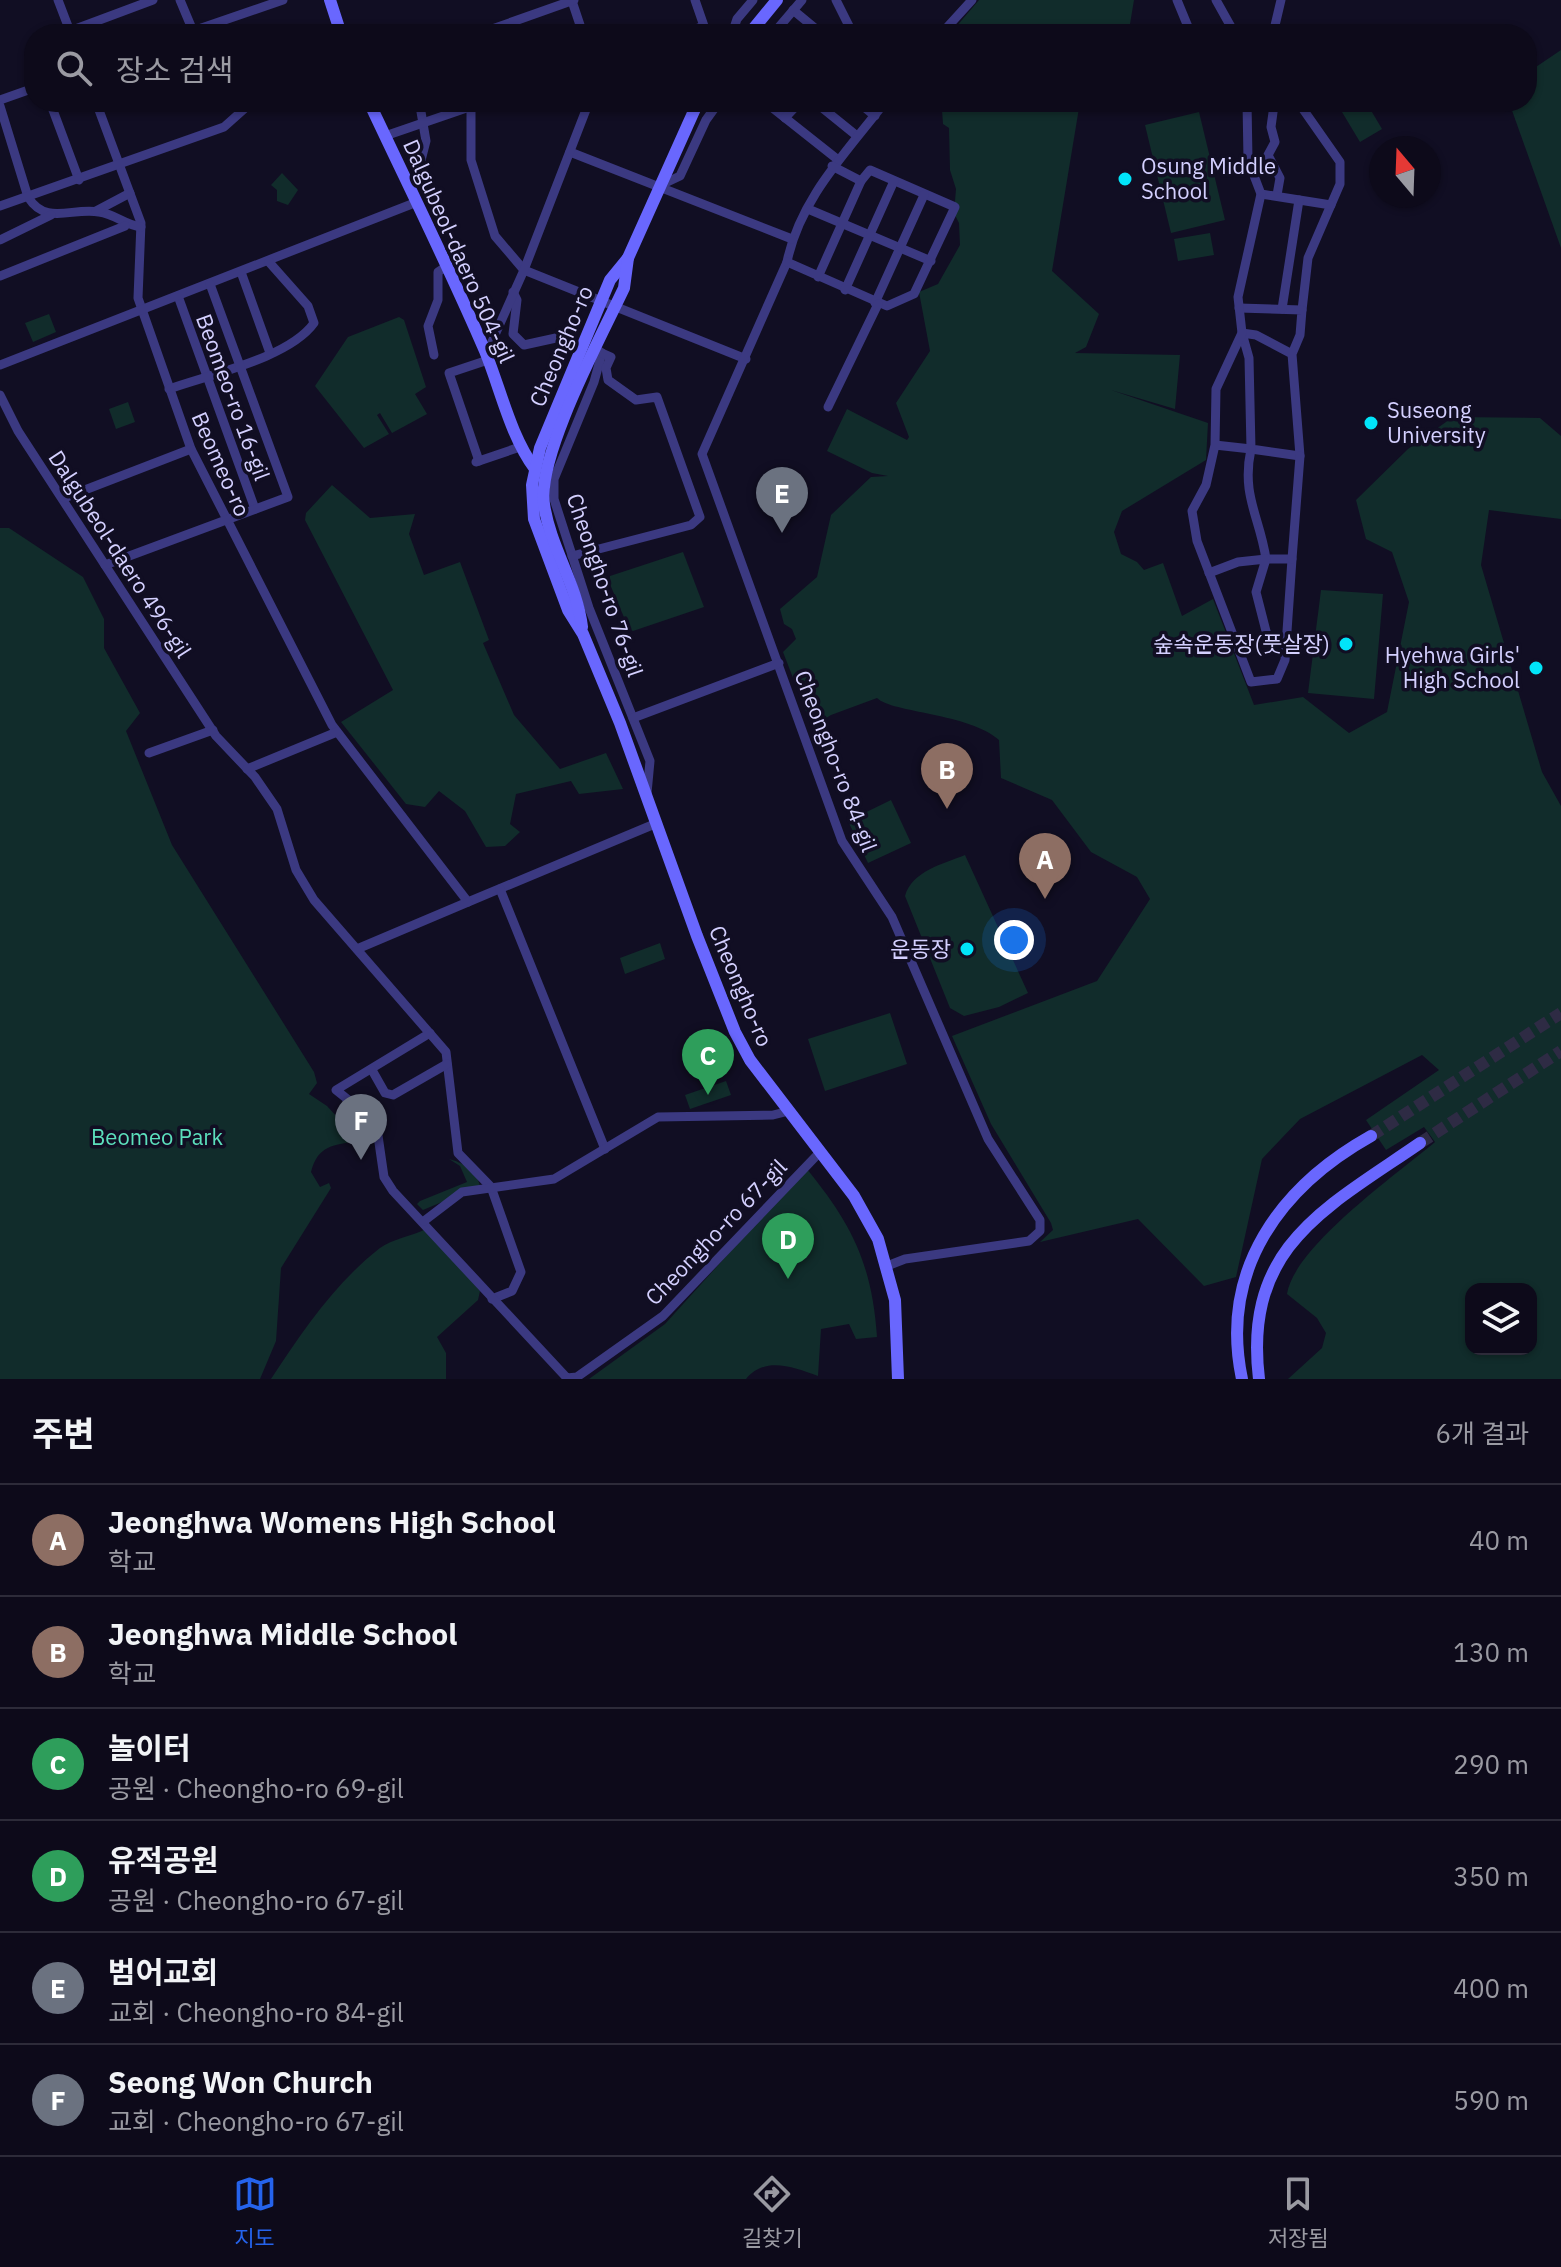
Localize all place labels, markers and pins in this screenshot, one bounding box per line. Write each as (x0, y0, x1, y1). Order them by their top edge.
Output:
place label: Osung Middle School (1141, 151, 1276, 205)
marker: Osung Middle School (1116, 170, 1134, 188)
place label: Suseong University (1387, 395, 1486, 449)
marker: Suseong University (1362, 414, 1380, 432)
pin: E (756, 467, 808, 533)
place label: 숲속운동장(풋살장) (1153, 629, 1330, 658)
marker: 숲속운동장(풋살장) (1337, 635, 1355, 653)
place label: Hyehwa Girls' High School (1385, 640, 1520, 694)
marker: Hyehwa Girls' High School (1527, 659, 1545, 677)
pin: B (921, 743, 973, 809)
pin: A (1019, 833, 1071, 899)
place label: 운동장 (890, 934, 951, 963)
marker: 운동장 (958, 940, 976, 958)
pin: C (682, 1029, 734, 1095)
pin: F (335, 1094, 387, 1160)
pin: D (762, 1213, 814, 1279)

